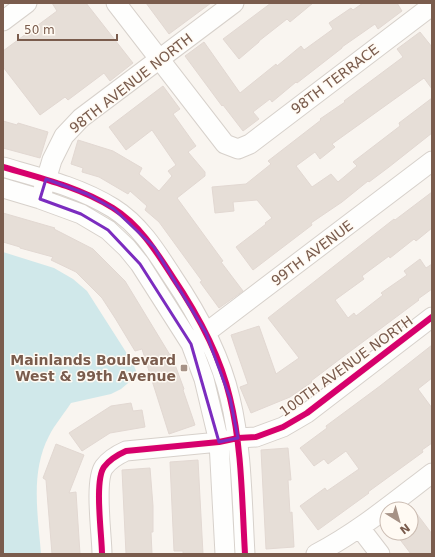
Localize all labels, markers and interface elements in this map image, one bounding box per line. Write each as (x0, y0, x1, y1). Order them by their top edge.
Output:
scale bar (18, 16, 117, 42)
text: 50 m (24, 23, 55, 37)
street label: 98TH AVENUE NORTH (66, 30, 196, 136)
street label: 98TH TERRACE (288, 41, 382, 117)
street label: 99TH AVENUE (268, 217, 356, 289)
street label: 100TH AVENUE NORTH (276, 312, 416, 420)
place label: Mainlands Boulevard West & 99th Avenue (10, 352, 176, 384)
marker: Mainlands Boulevard West & 99th Avenue (179, 363, 189, 373)
north arrow (379, 501, 419, 541)
text: N (397, 521, 412, 537)

